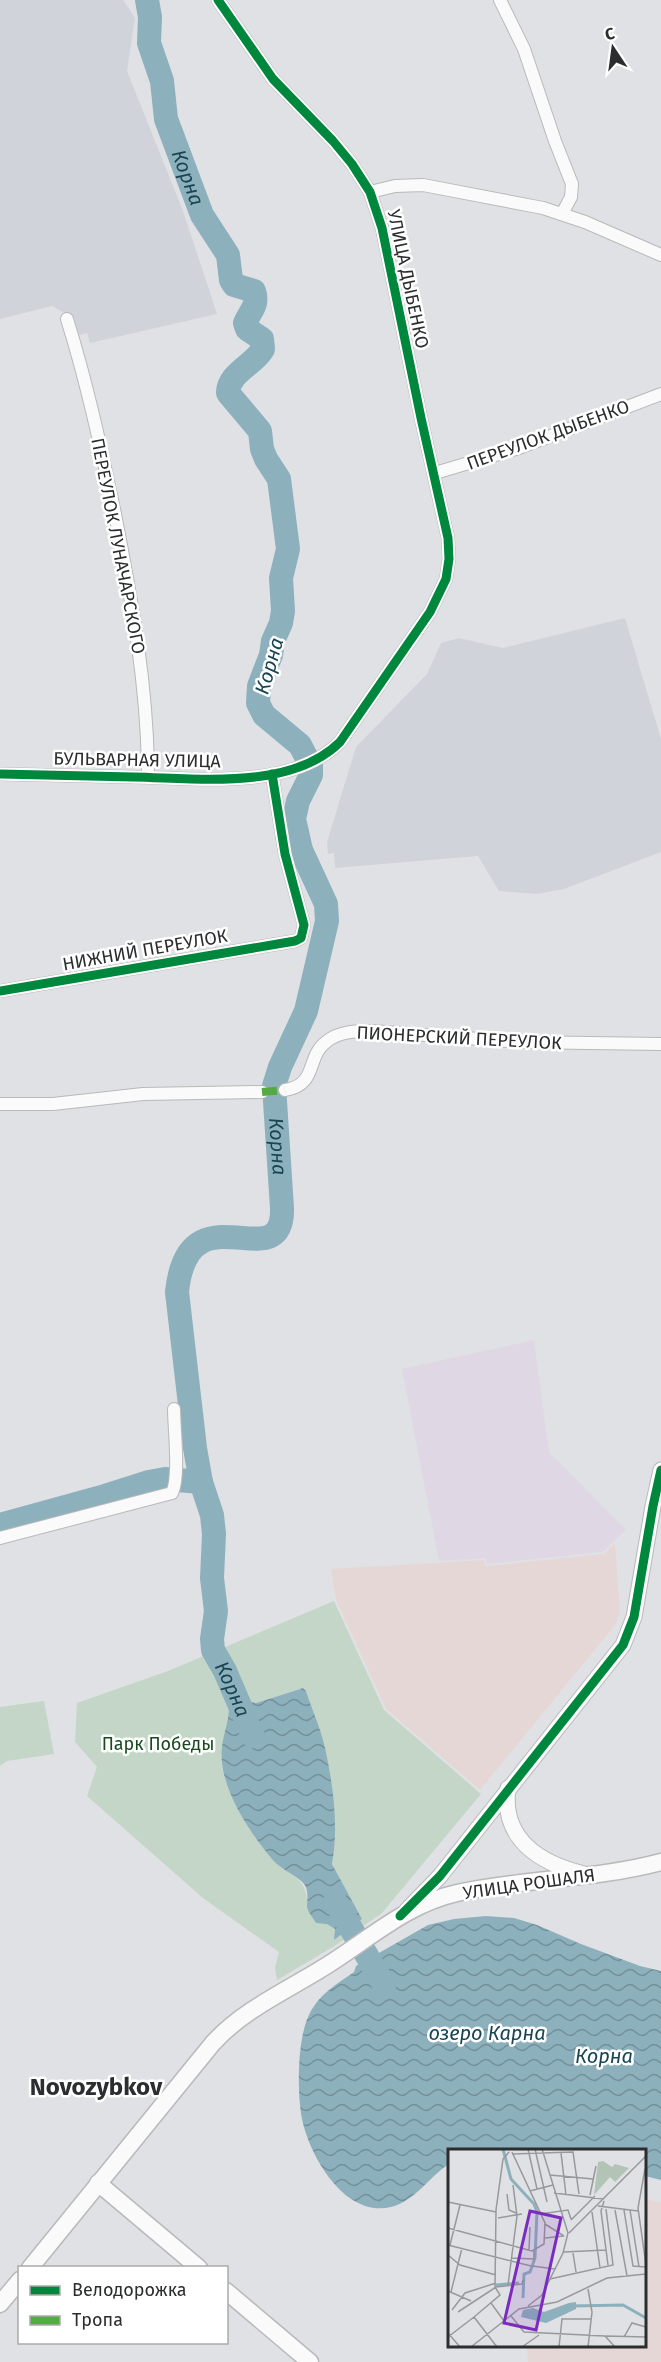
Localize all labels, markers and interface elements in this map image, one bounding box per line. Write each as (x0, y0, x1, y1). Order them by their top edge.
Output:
north arrow (583, 18, 643, 78)
text: С (603, 23, 617, 44)
water label: Корна (166, 146, 209, 209)
street label: УЛИЦА ДЫБЕНКО (383, 208, 433, 350)
street label: ПЕРЕУЛОК ДЫБЕНКО (464, 395, 632, 475)
street label: ПЕРЕУЛОК ЛУНАЧАРСКОГО (86, 436, 150, 656)
water label: Корна (249, 635, 289, 697)
street label: БУЛЬВАРНАЯ УЛИЦА (53, 748, 221, 772)
street label: НИЖНИЙ ПЕРЕУЛОК (61, 925, 230, 975)
street label: ПИОНЕРСКИЙ ПЕРЕУЛОК (356, 1022, 563, 1054)
water label: Корна (264, 1117, 292, 1176)
water label: Корна (210, 1657, 255, 1720)
park label: Парк Победы (102, 1733, 214, 1755)
street label: УЛИЦА РОШАЛЯ (462, 1864, 596, 1904)
water label: озеро Карна (428, 2021, 546, 2045)
water label: Корна (575, 2044, 633, 2068)
district label: Novozybkov (30, 2073, 163, 2101)
inset map (448, 2149, 646, 2347)
legend (18, 2266, 228, 2344)
text: Велодорожка (72, 2279, 187, 2301)
text: Тропа (72, 2309, 123, 2331)

